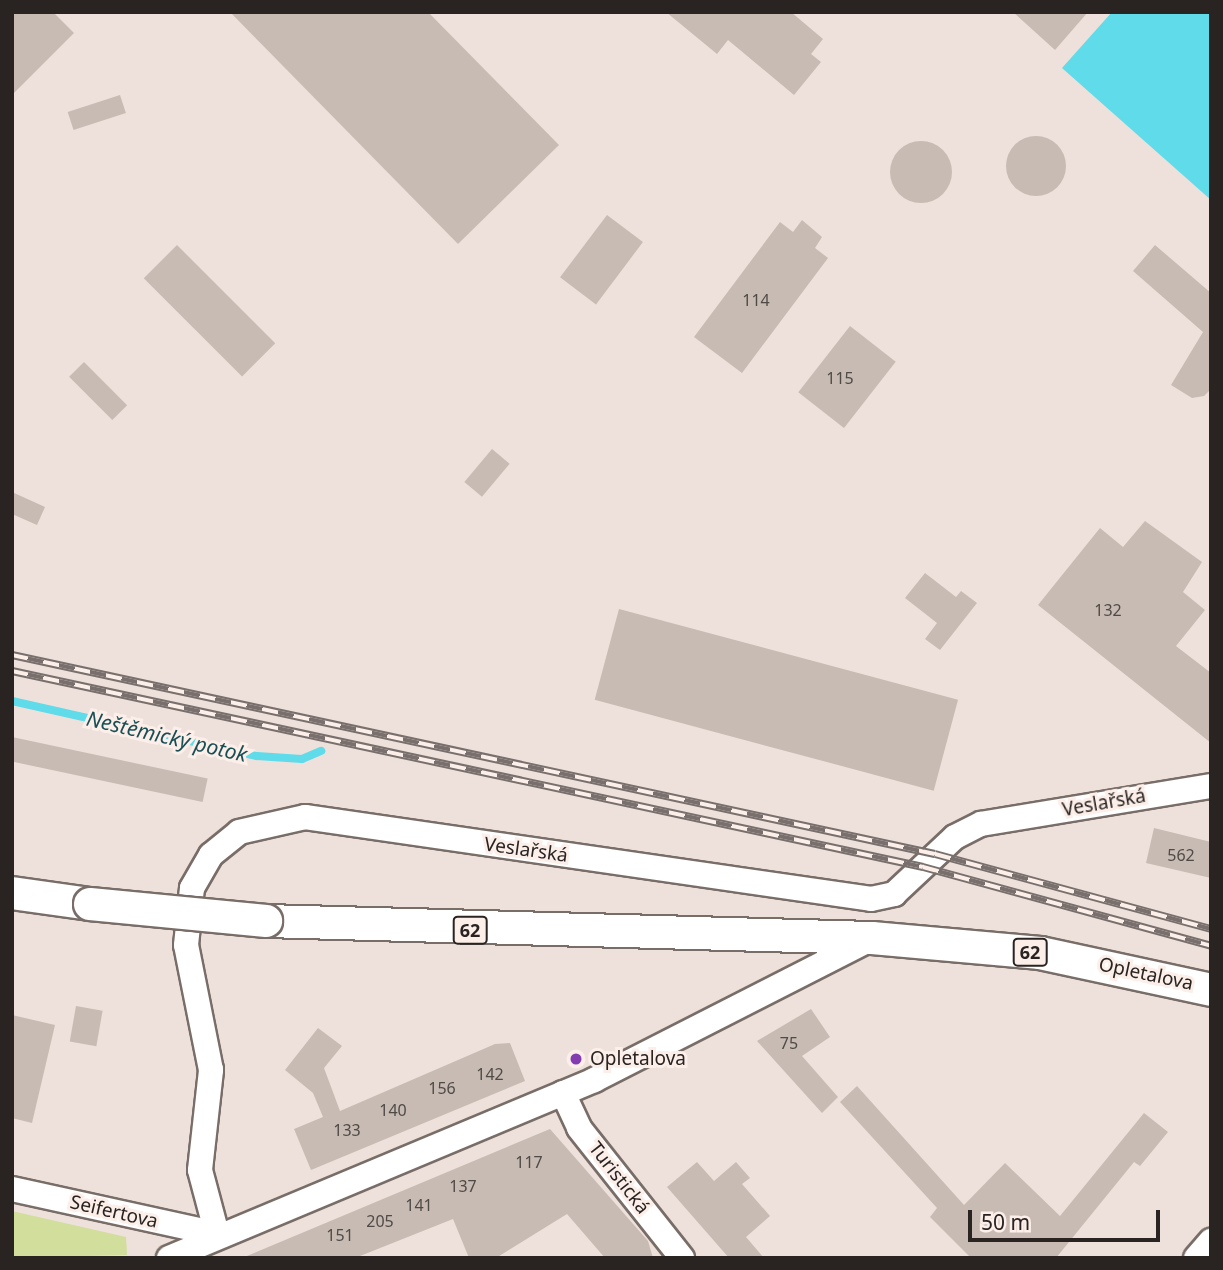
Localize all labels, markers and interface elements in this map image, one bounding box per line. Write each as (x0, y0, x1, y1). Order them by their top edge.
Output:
house number: 114 (742, 290, 770, 310)
house number: 115 (826, 368, 854, 388)
house number: 132 (1094, 600, 1122, 620)
water label: Neštěmický potok (84, 705, 250, 767)
street label: Veslařská (1061, 784, 1147, 822)
street label: Veslařská (483, 833, 569, 867)
house number: 562 (1167, 845, 1195, 865)
road number: 62 (452, 916, 488, 945)
road number: 62 (1012, 937, 1048, 967)
street label: Opletalova (1097, 953, 1195, 995)
house number: 75 (780, 1033, 798, 1053)
place label: Opletalova (590, 1048, 686, 1070)
marker: Opletalova (568, 1051, 584, 1067)
house number: 142 (476, 1064, 504, 1084)
house number: 156 (428, 1078, 456, 1098)
house number: 140 (379, 1100, 407, 1120)
house number: 133 (333, 1120, 361, 1140)
street label: Turistická (584, 1138, 654, 1218)
house number: 117 (515, 1152, 543, 1172)
house number: 137 (449, 1176, 477, 1196)
street label: Seifertova (68, 1191, 160, 1233)
house number: 141 (405, 1195, 433, 1215)
scale bar (971, 1196, 1164, 1240)
text: 50 m (981, 1208, 1030, 1236)
house number: 205 (366, 1211, 394, 1231)
house number: 151 (326, 1225, 354, 1245)

